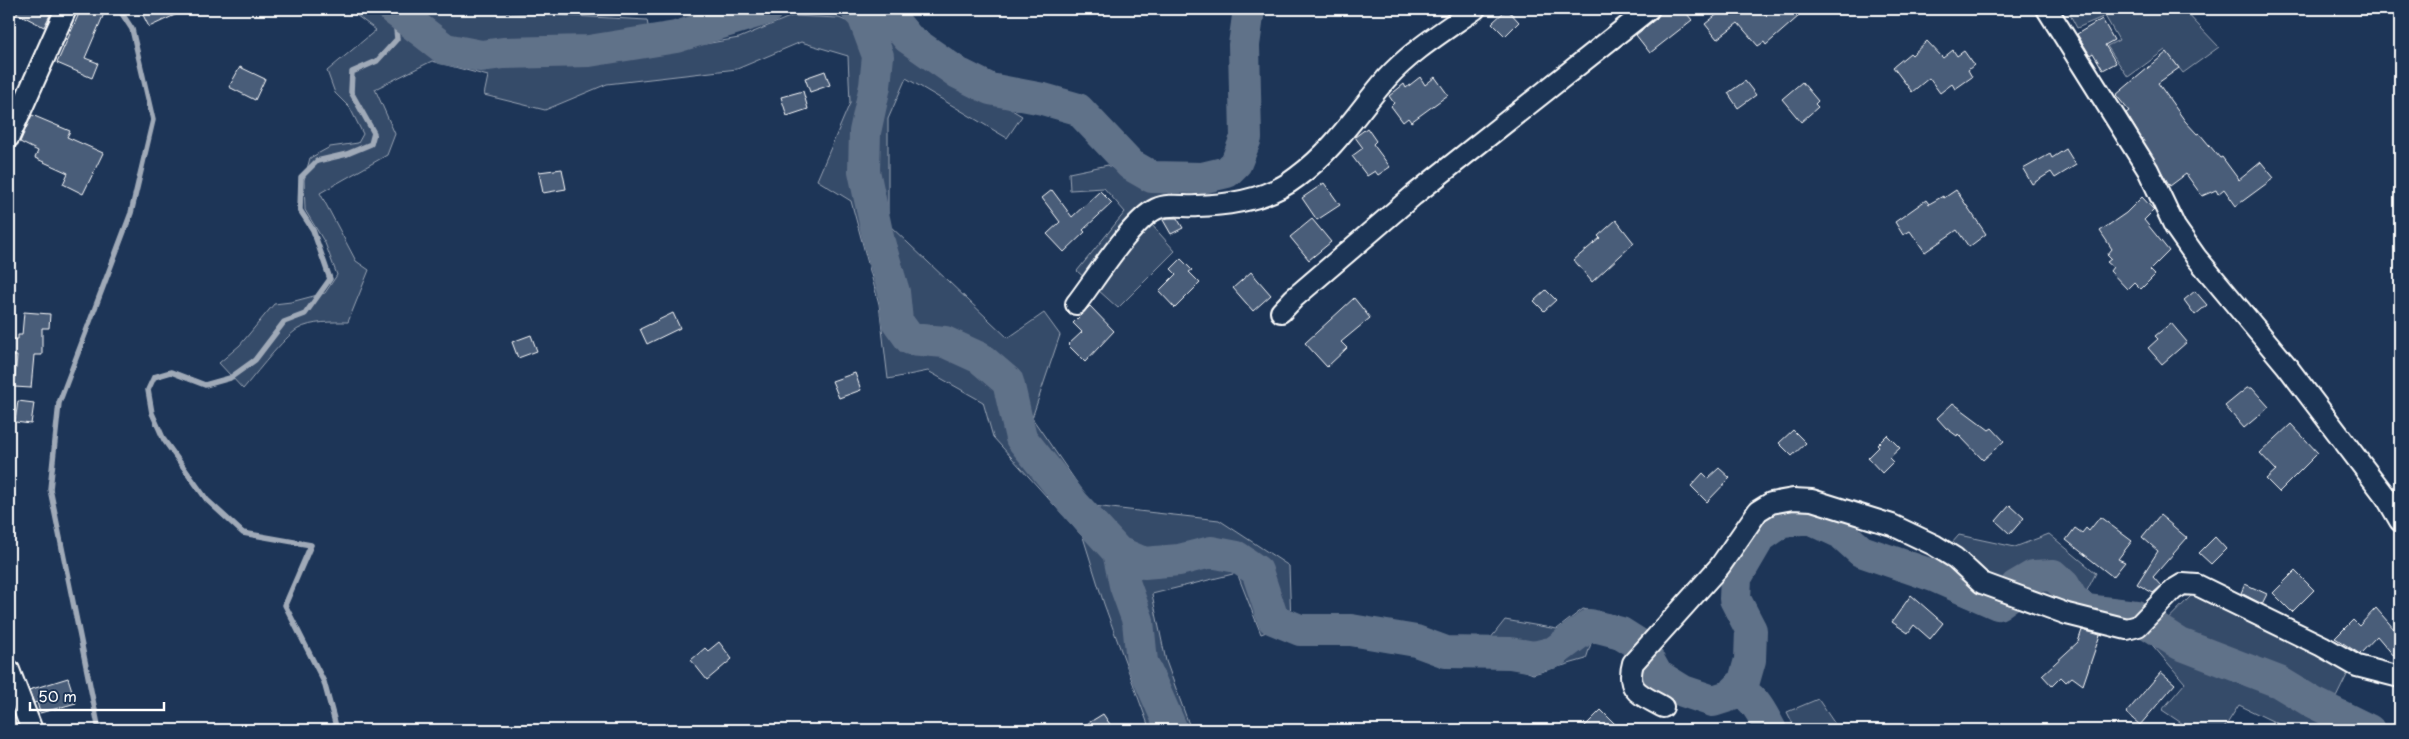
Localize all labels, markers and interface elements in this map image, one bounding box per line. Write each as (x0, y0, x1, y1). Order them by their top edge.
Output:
scale bar (30, 679, 164, 711)
text: 50 m (38, 684, 77, 707)

